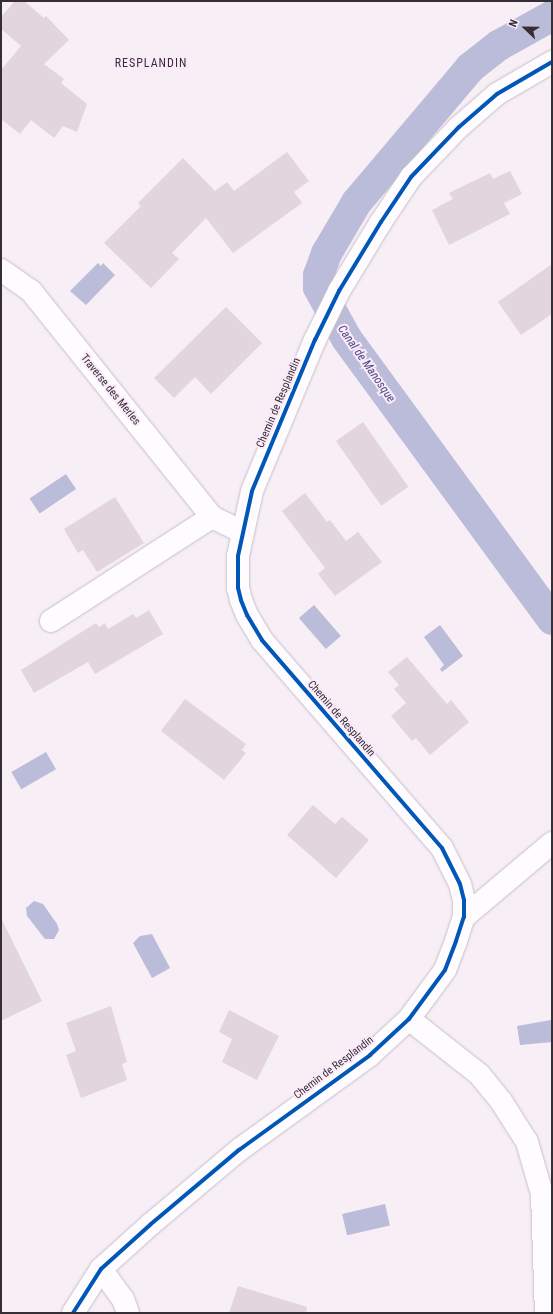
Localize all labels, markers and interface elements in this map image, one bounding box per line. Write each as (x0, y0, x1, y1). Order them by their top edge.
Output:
north arrow (505, 8, 545, 48)
text: N (506, 18, 521, 29)
district label: RESPLANDIN (115, 57, 187, 71)
water label: Canal de Manosque (334, 323, 398, 405)
street label: Traverse des Merles (77, 352, 143, 428)
street label: Chemin de Resplandin (254, 356, 304, 450)
street label: Chemin de Resplandin (304, 678, 378, 760)
street label: Chemin de Resplandin (292, 1034, 376, 1102)

